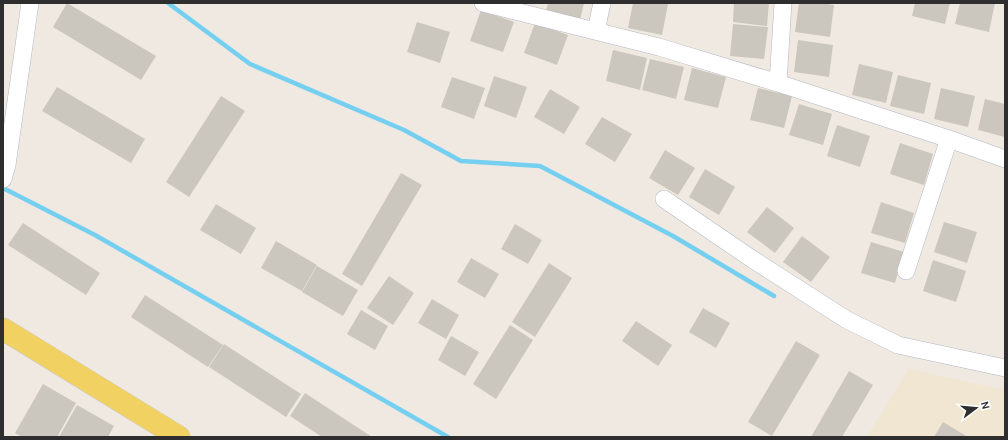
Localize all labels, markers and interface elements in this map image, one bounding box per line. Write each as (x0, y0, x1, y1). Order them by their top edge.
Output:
north arrow (956, 388, 996, 428)
text: N (978, 400, 992, 411)

